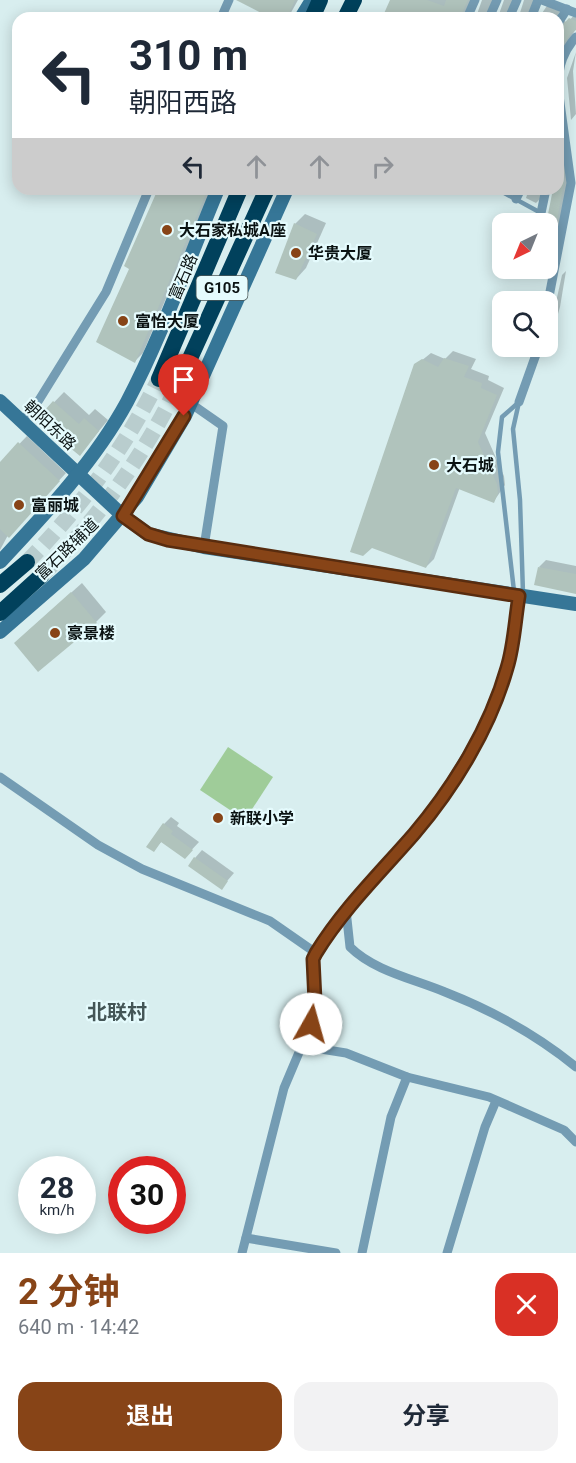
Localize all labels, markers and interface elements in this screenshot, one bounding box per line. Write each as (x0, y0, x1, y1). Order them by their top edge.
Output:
text: 310 m (129, 31, 248, 80)
icon: left (30, 36, 108, 114)
text: 朝阳西路 (129, 87, 237, 119)
icon: left (177, 150, 210, 183)
icon: ahead (240, 150, 273, 183)
icon: ahead (303, 150, 336, 183)
icon: right (366, 150, 399, 183)
north arrow (492, 213, 558, 279)
map controls (492, 213, 558, 357)
place label: 大石家私城A座 (179, 221, 286, 240)
marker: 大石家私城A座 (160, 223, 174, 237)
place label: 华贵大厦 (308, 244, 372, 263)
marker: 华贵大厦 (289, 246, 303, 260)
street label: 富石路 (165, 251, 201, 303)
road number: G105 (196, 276, 248, 300)
button: search (492, 291, 558, 357)
place label: 富怡大厦 (135, 312, 199, 331)
marker: 富怡大厦 (116, 314, 130, 328)
pin (158, 354, 209, 416)
icon: arrive (167, 363, 200, 396)
street label: 朝阳东路 (20, 396, 80, 454)
place label: 大石城 (446, 456, 494, 475)
marker: 大石城 (427, 458, 441, 472)
place label: 富丽城 (31, 496, 79, 515)
marker: 富丽城 (12, 498, 26, 512)
street label: 富石路辅道 (32, 514, 102, 584)
place label: 豪景楼 (67, 624, 115, 643)
marker: 豪景楼 (48, 626, 62, 640)
place label: 新联小学 (230, 809, 294, 828)
marker: 新联小学 (211, 811, 225, 825)
position arrow (279, 992, 343, 1056)
district label: 北联村 (87, 1000, 147, 1024)
speed limit sign: 30 (108, 1156, 186, 1234)
text: 28 (40, 1170, 74, 1205)
text: km/h (39, 1201, 75, 1219)
text: 2 分钟 (18, 1271, 120, 1313)
button: close (495, 1273, 558, 1336)
text: 640 m · 14:42 (18, 1315, 139, 1339)
button: 退出 (18, 1382, 282, 1451)
button: 分享 (294, 1382, 558, 1451)

